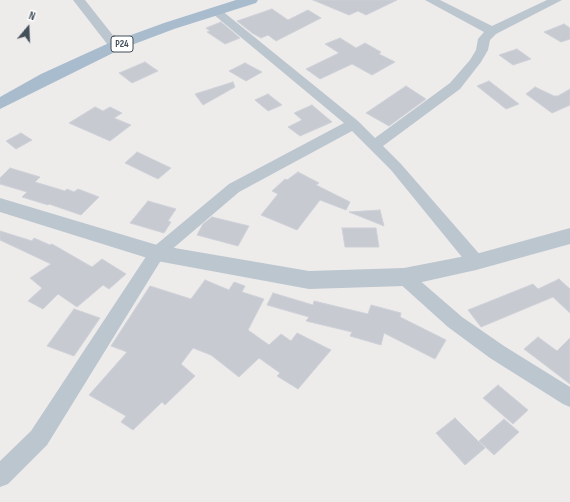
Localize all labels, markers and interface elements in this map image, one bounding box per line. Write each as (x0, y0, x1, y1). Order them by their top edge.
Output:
north arrow (8, 8, 48, 48)
text: N (27, 9, 37, 23)
road number: P24 (111, 36, 133, 52)

